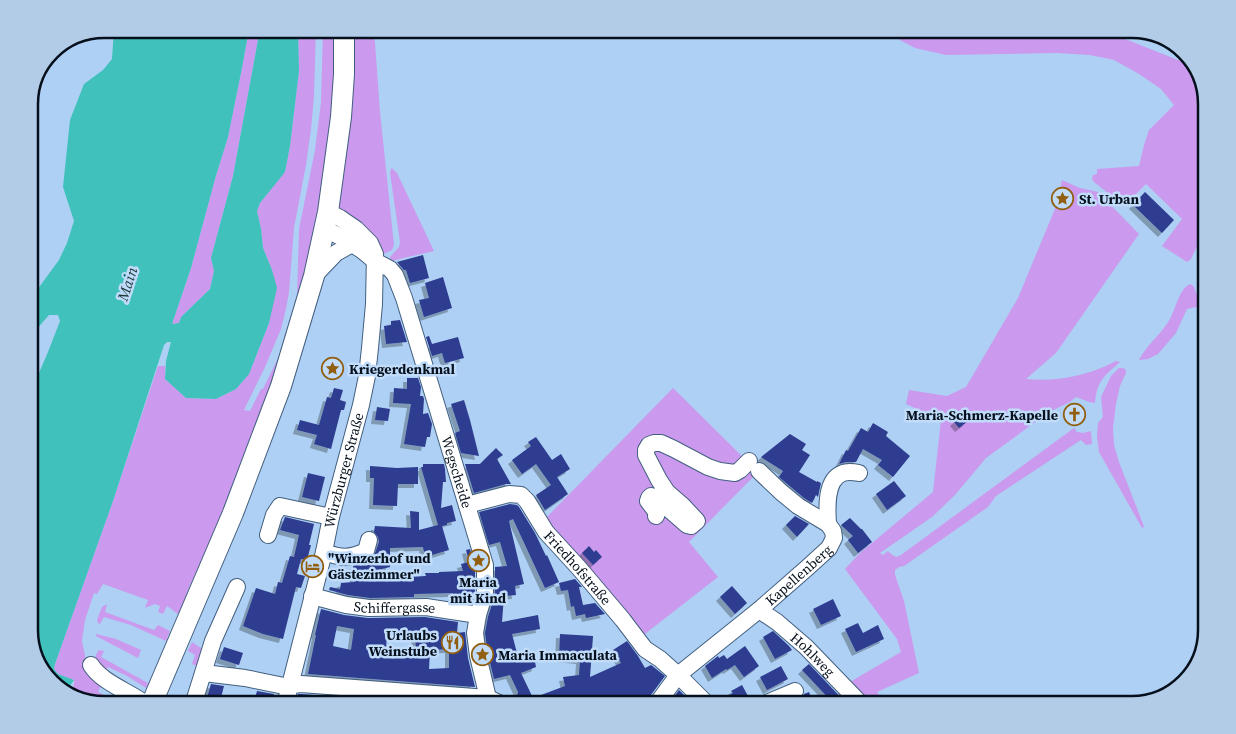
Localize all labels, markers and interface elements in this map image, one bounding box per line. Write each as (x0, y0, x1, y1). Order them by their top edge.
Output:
place icon: St. Urban (1051, 187, 1075, 211)
place label: St. Urban (1079, 189, 1139, 209)
water label: Main (111, 264, 142, 305)
place icon: Kriegerdenkmal (321, 357, 345, 381)
place label: Kriegerdenkmal (349, 359, 456, 379)
church icon: Maria-Schmerz-Kapelle (1062, 403, 1086, 427)
place label: Maria-Schmerz-Kapelle (906, 405, 1058, 425)
street label: Würzburger Straße (319, 410, 369, 530)
street label: Wegscheide (436, 434, 477, 511)
street label: Friedhofstraße (539, 526, 616, 609)
street label: Kapellenberg (761, 540, 837, 610)
place label: "Winzerhof und Gästezimmer" (328, 548, 431, 584)
place icon: Maria mit Kind (466, 548, 490, 572)
hotel icon: "Winzerhof und Gästezimmer" (300, 554, 324, 578)
place label: Maria mit Kind (450, 572, 507, 608)
street label: Schiffergasse (353, 596, 437, 618)
place label: Urlaubs Weinstube (368, 625, 438, 661)
street label: Hohlweg (786, 628, 840, 681)
restaurant icon: Urlaubs Weinstube (441, 631, 465, 655)
place icon: Maria Immaculata (470, 643, 494, 667)
place label: Maria Immaculata (498, 645, 618, 665)

